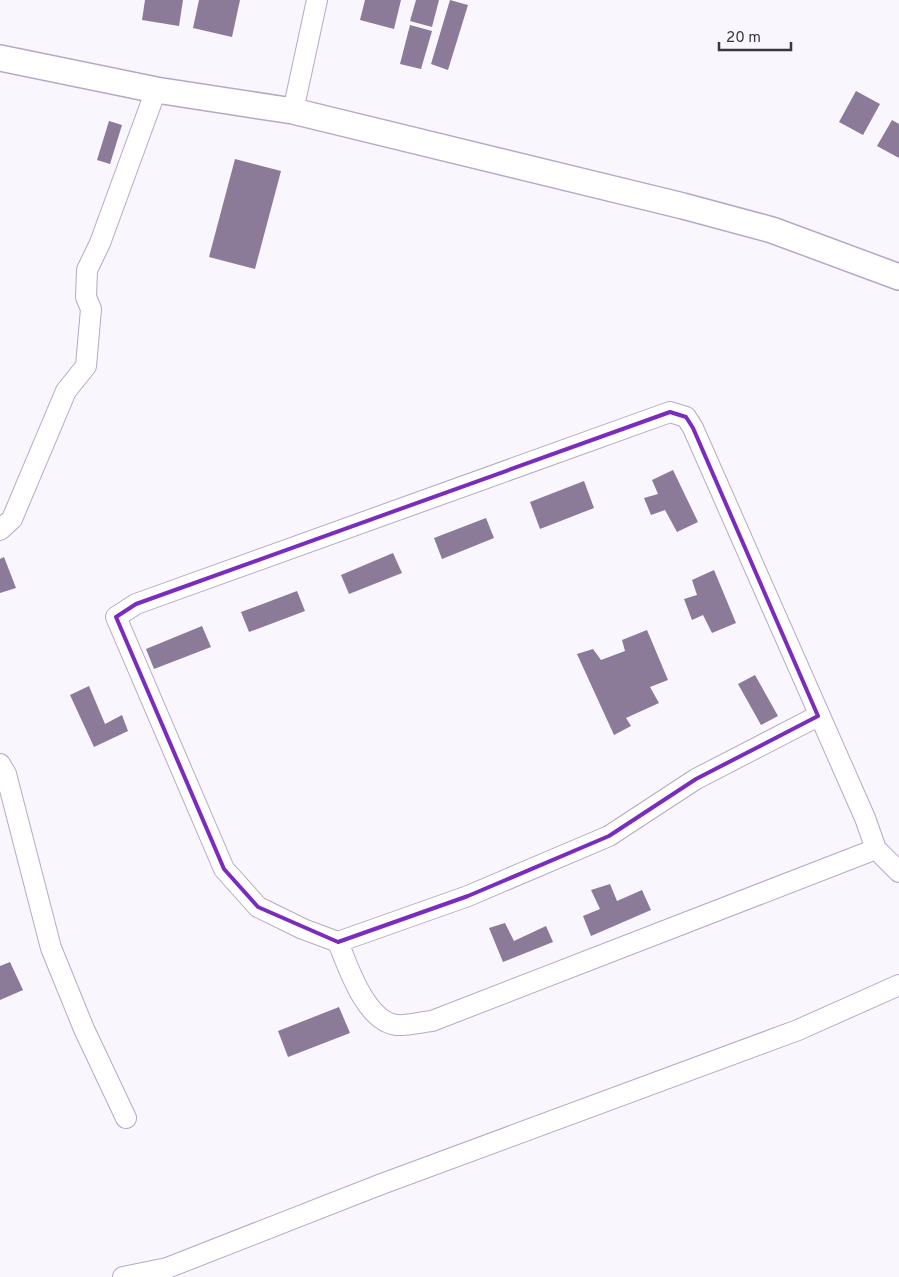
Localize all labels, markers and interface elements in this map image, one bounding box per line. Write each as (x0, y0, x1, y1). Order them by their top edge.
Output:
scale bar (719, 20, 792, 52)
text: 20 m (726, 29, 761, 48)

